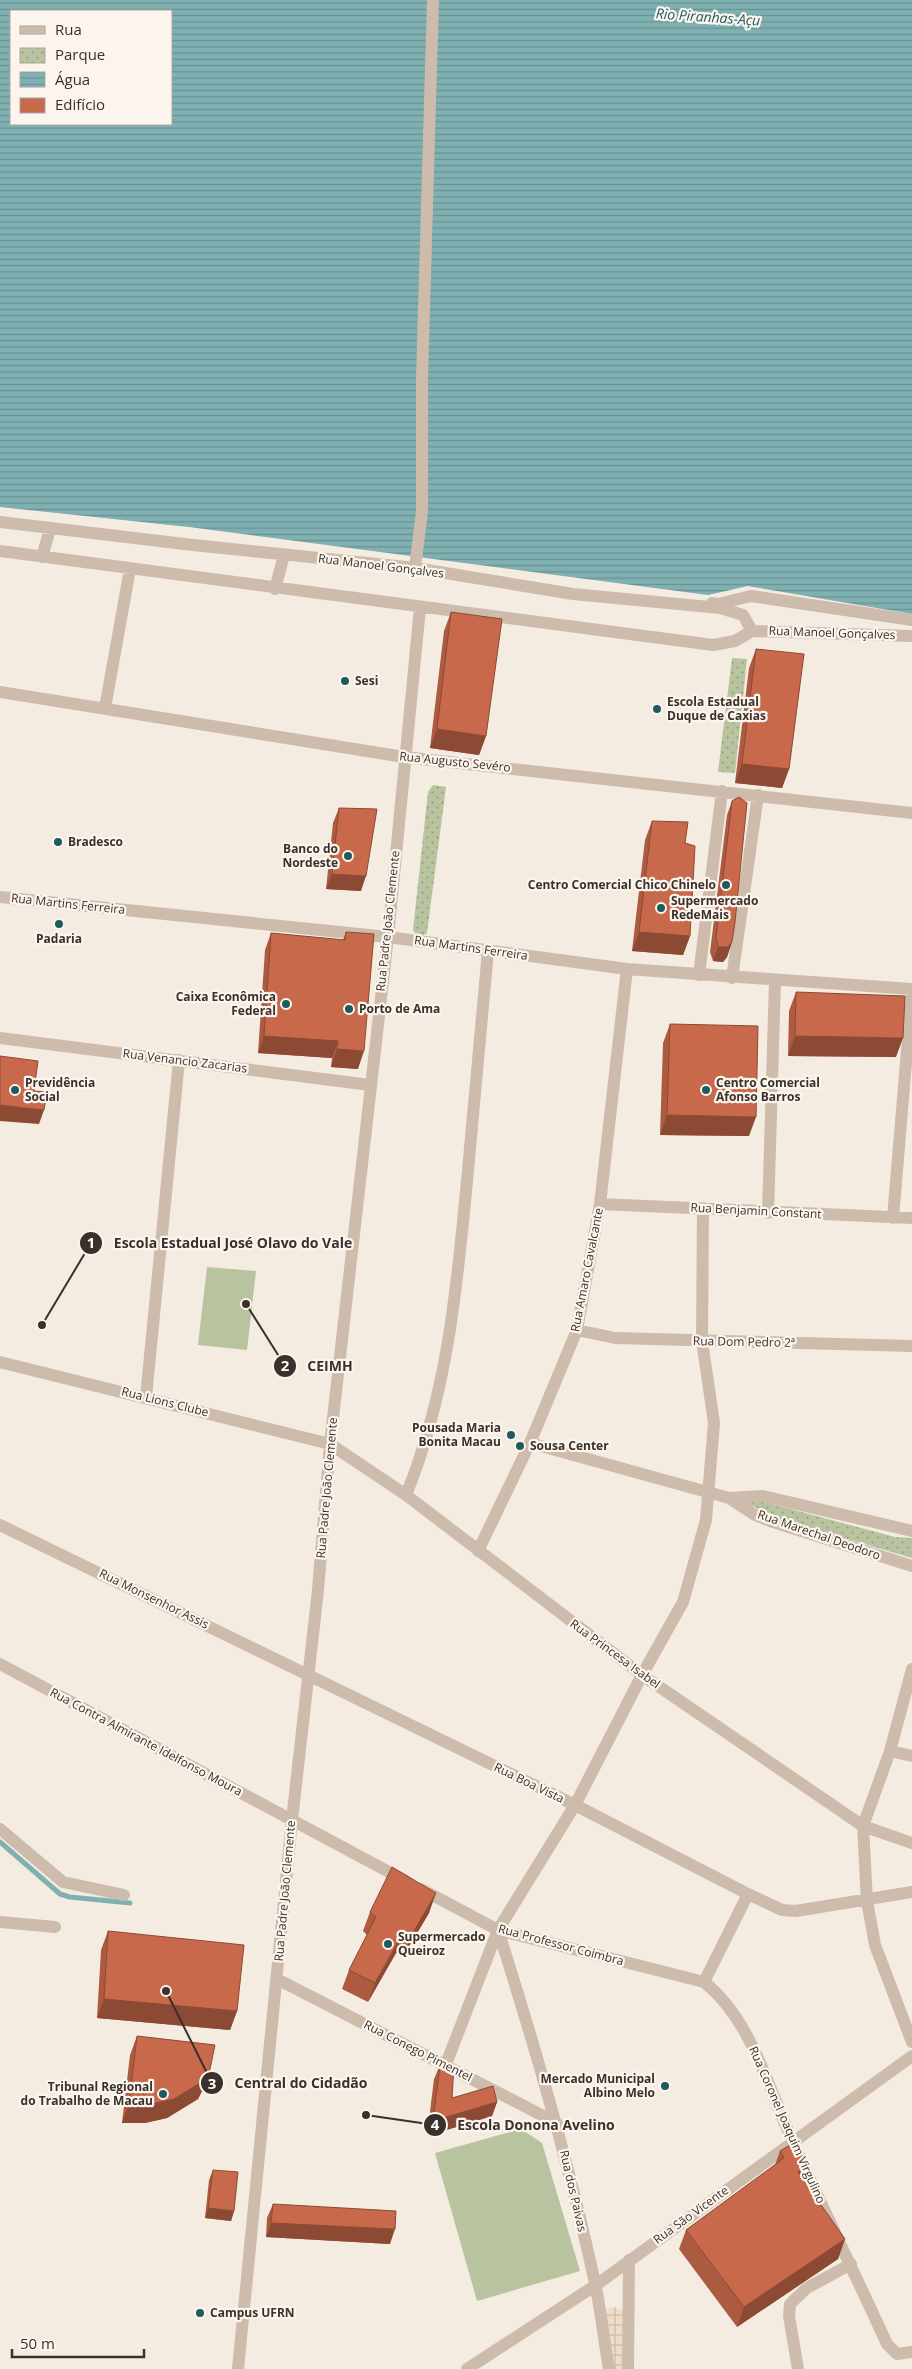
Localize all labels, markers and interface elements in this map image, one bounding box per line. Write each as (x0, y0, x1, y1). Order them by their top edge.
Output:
water label: Rio Piranhas-Açu (655, 3, 761, 30)
legend (10, 10, 172, 125)
text: Rua (55, 19, 82, 39)
text: Parque (55, 44, 105, 64)
text: Água (55, 69, 90, 89)
text: Edifício (55, 94, 105, 114)
street label: Rua Manoel Gonçalves (317, 549, 445, 582)
street label: Rua Manoel Gonçalves (768, 622, 896, 643)
place label: Sesi (355, 672, 378, 689)
marker: Sesi (339, 675, 351, 687)
place label: Escola Estadual Duque de Caxias (667, 693, 766, 724)
marker: Escola Estadual Duque de Caxias (651, 703, 663, 715)
street label: Rua Augusto Sevéro (399, 747, 512, 776)
place label: Bradesco (68, 833, 123, 850)
marker: Bradesco (52, 836, 64, 848)
place label: Banco do Nordeste (282, 840, 338, 871)
street label: Rua Padre João Clemente (372, 849, 403, 992)
marker: Banco do Nordeste (342, 850, 354, 862)
place label: Centro Comercial Chico Chinelo (528, 876, 716, 893)
marker: Centro Comercial Chico Chinelo (720, 879, 732, 891)
street label: Rua Martins Ferreira (10, 889, 126, 918)
place label: Supermercado RedeMais (671, 892, 758, 923)
marker: Supermercado RedeMais (655, 902, 667, 914)
marker: Padaria (53, 918, 65, 930)
place label: Padaria (36, 930, 82, 947)
street label: Rua Martins Ferreira (413, 931, 529, 964)
place label: Caixa Econômica Federal (176, 988, 276, 1019)
marker: Caixa Econômica Federal (280, 998, 292, 1010)
place label: Porto de Ama (359, 1000, 440, 1017)
marker: Porto de Ama (343, 1003, 355, 1015)
street label: Rua Venancio Zacarias (122, 1044, 249, 1077)
place label: Previdência Social (25, 1074, 95, 1105)
place label: Centro Comercial Afonso Barros (716, 1074, 820, 1105)
marker: Previdência Social (9, 1084, 21, 1096)
marker: Centro Comercial Afonso Barros (700, 1084, 712, 1096)
street label: Rua Benjamin Constant (690, 1199, 822, 1222)
street label: Rua Amaro Cavalcante (566, 1206, 607, 1333)
callout: Escola Estadual José Olavo do Vale (79, 1229, 362, 1258)
text: 1 (87, 1232, 95, 1252)
text: Escola Estadual José Olavo do Vale (114, 1233, 352, 1252)
street label: Rua Dom Pedro 2ª (693, 1332, 795, 1351)
callout: CEIMH (273, 1351, 363, 1380)
text: 2 (281, 1355, 290, 1375)
text: CEIMH (307, 1356, 353, 1375)
street label: Rua Lions Clube (120, 1382, 211, 1421)
street label: Rua Padre João Clemente (312, 1416, 341, 1559)
place label: Pousada Maria Bonita Macau (412, 1419, 501, 1450)
marker: Pousada Maria Bonita Macau (505, 1429, 517, 1441)
place label: Sousa Center (530, 1437, 609, 1454)
marker: Sousa Center (514, 1440, 526, 1452)
street label: Rua Marechal Deodoro (755, 1506, 883, 1564)
street label: Rua Monsenhor Assis (97, 1565, 212, 1633)
street label: Rua Princesa Isabel (567, 1615, 664, 1692)
street label: Rua Contra Almirante Idelfonso Moura (47, 1683, 245, 1800)
street label: Rua Boa Vista (491, 1758, 567, 1807)
street label: Rua Padre João Clemente (270, 1819, 299, 1962)
street label: Rua Professor Coimbra (497, 1920, 626, 1969)
place label: Supermercado Queiroz (398, 1928, 485, 1959)
marker: Supermercado Queiroz (382, 1938, 394, 1950)
street label: Rua Conego Pimentel (361, 2016, 475, 2085)
street label: Rua Coronel Joaquim Virgulino (745, 2044, 830, 2206)
callout: Central do Cidadão (199, 2069, 377, 2098)
place label: Mercado Municipal Albino Melo (541, 2070, 655, 2101)
text: 3 (208, 2073, 216, 2093)
text: Central do Cidadão (235, 2073, 368, 2092)
place label: Tribunal Regional do Trabalho de Macau (21, 2078, 153, 2109)
marker: Mercado Municipal Albino Melo (659, 2080, 671, 2092)
marker: Tribunal Regional do Trabalho de Macau (157, 2088, 169, 2100)
callout: Escola Donona Avelino (422, 2110, 625, 2139)
text: 4 (431, 2114, 440, 2134)
text: Escola Donona Avelino (457, 2115, 615, 2134)
street label: Rua dos Paivas (556, 2148, 591, 2234)
street label: Rua São Vicente (650, 2181, 732, 2248)
place label: Campus UFRN (210, 2304, 295, 2321)
marker: Campus UFRN (194, 2307, 206, 2319)
scale bar (12, 2326, 145, 2358)
text: 50 m (20, 2333, 55, 2353)

